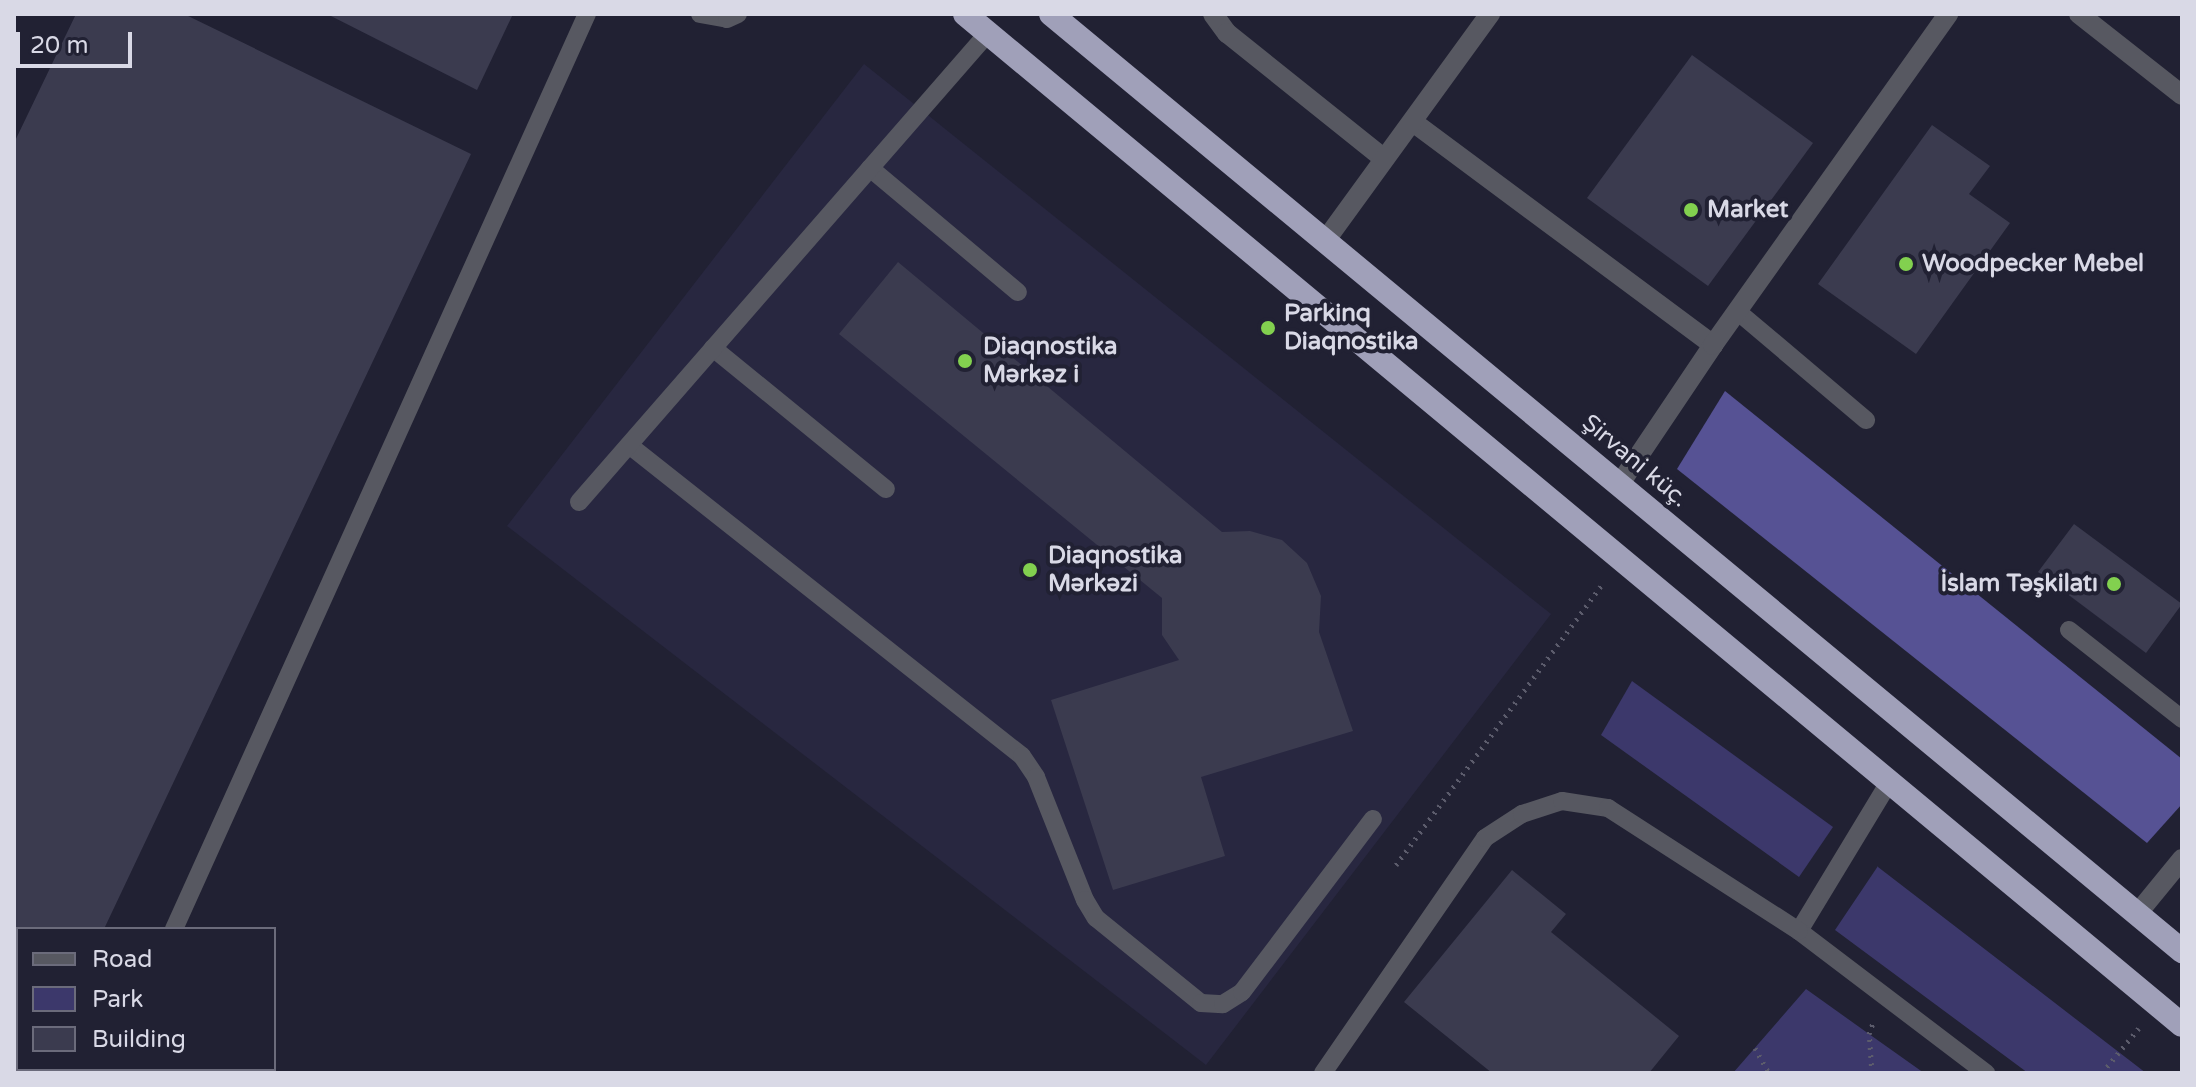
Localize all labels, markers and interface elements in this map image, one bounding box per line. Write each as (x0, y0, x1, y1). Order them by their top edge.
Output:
scale bar (20, 16, 136, 66)
text: 20 m (30, 31, 88, 60)
place label: Market (1707, 196, 1788, 224)
marker: Market (1682, 201, 1700, 219)
place label: Woodpecker Mebel (1922, 250, 2144, 278)
marker: Woodpecker Mebel (1897, 255, 1915, 273)
place label: Parkinq Diaqnostika (1284, 300, 1418, 356)
marker: Parkinq Diaqnostika (1259, 319, 1277, 337)
place label: Diaqnostika Mərkəz i (983, 333, 1117, 389)
marker: Diaqnostika Mərkəz i (954, 350, 976, 372)
street label: Şirvani küç. (1576, 408, 1694, 514)
place label: Diaqnostika Mərkəzi (1048, 542, 1182, 598)
marker: Diaqnostika Mərkəzi (1019, 559, 1041, 581)
place label: İslam Təşkilatı (1941, 570, 2098, 598)
marker: İslam Təşkilatı (2105, 575, 2123, 593)
legend (16, 927, 276, 1071)
text: Road (92, 945, 152, 974)
text: Park (92, 985, 143, 1014)
text: Building (92, 1025, 186, 1054)

